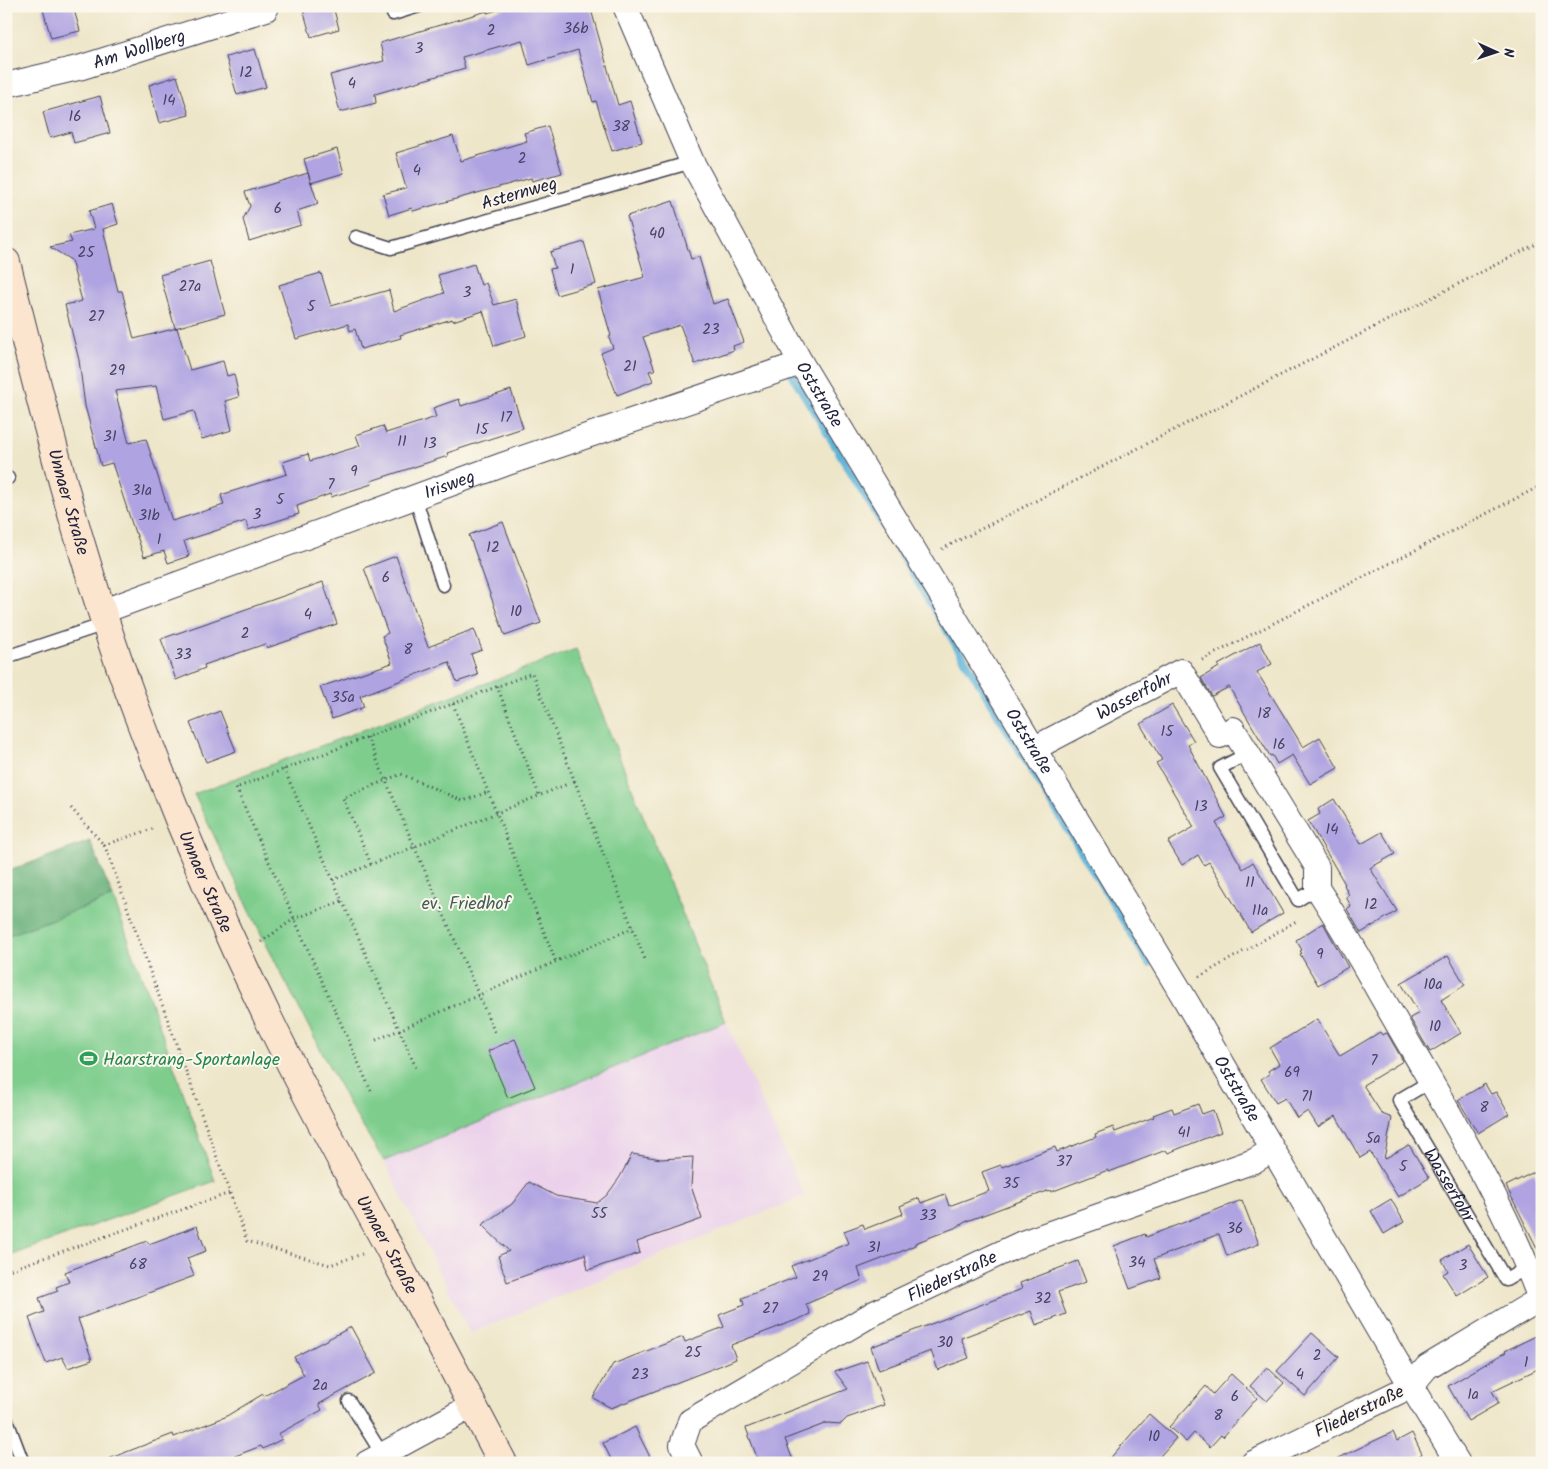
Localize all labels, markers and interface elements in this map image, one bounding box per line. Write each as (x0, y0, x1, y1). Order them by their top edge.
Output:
house number: 36b (564, 17, 589, 41)
house number: 2 (487, 19, 495, 43)
street label: Am Wollberg (90, 22, 190, 79)
north arrow (1470, 28, 1520, 78)
house number: 3 (415, 37, 424, 61)
text: N (1497, 48, 1519, 58)
house number: 12 (239, 61, 253, 85)
house number: 4 (348, 72, 356, 96)
house number: 14 (163, 89, 175, 113)
house number: 16 (68, 105, 82, 129)
house number: 38 (612, 115, 631, 139)
house number: 2 (518, 147, 526, 171)
house number: 4 (413, 159, 421, 183)
street label: Asternweg (478, 170, 561, 219)
house number: 6 (274, 197, 282, 221)
house number: 40 (649, 222, 665, 246)
house number: 25 (78, 241, 95, 265)
house number: 1 (570, 258, 575, 282)
house number: 27a (179, 275, 201, 299)
house number: 3 (463, 281, 472, 305)
house number: 5 (307, 295, 316, 319)
house number: 27 (88, 305, 105, 329)
house number: 23 (702, 318, 720, 342)
house number: 21 (623, 355, 637, 379)
street label: Oststraße (787, 356, 850, 434)
house number: 29 (109, 359, 126, 383)
house number: 17 (500, 406, 513, 430)
house number: 15 (476, 418, 489, 442)
house number: 31 (103, 425, 117, 449)
house number: 11 (397, 430, 407, 454)
house number: 13 (423, 432, 437, 456)
street label: Unnaer Straße (38, 446, 96, 559)
house number: 9 (350, 460, 358, 484)
street label: Irisweg (420, 463, 479, 508)
house number: 7 (328, 473, 336, 497)
house number: 31a (132, 479, 152, 503)
house number: 5 (276, 488, 285, 512)
house number: 3 (253, 503, 262, 527)
house number: 31b (138, 504, 160, 528)
house number: 1 (157, 528, 162, 552)
house number: 12 (486, 536, 500, 560)
house number: 6 (382, 566, 390, 590)
house number: 10 (510, 600, 523, 624)
house number: 4 (304, 603, 312, 627)
house number: 2 (241, 622, 249, 646)
house number: 8 (403, 638, 413, 662)
house number: 33 (174, 643, 192, 667)
street label: Wasserfohr (1092, 665, 1179, 729)
house number: 35a (331, 686, 355, 710)
house number: 18 (1257, 702, 1272, 726)
street label: Oststraße (997, 703, 1059, 781)
house number: 15 (1161, 720, 1174, 744)
house number: 16 (1272, 733, 1286, 757)
house number: 13 (1194, 795, 1208, 819)
house number: 14 (1326, 818, 1338, 842)
street label: Unnaer Straße (169, 826, 239, 938)
house number: 11 (1245, 871, 1255, 895)
park label: ev. Friedhof (422, 890, 512, 919)
house number: 12 (1364, 893, 1378, 917)
house number: 11a (1252, 899, 1268, 923)
house number: 9 (1316, 943, 1324, 967)
house number: 10a (1423, 973, 1443, 997)
house number: 10 (1429, 1015, 1442, 1039)
place label: Haarstrang-Sportanlage (103, 1046, 280, 1075)
sports icon: Haarstrang-Sportanlage (79, 1049, 99, 1069)
house number: 7 (1371, 1049, 1379, 1073)
street label: Oststraße (1205, 1050, 1267, 1128)
house number: 69 (1284, 1061, 1301, 1085)
house number: 71 (1301, 1085, 1313, 1109)
house number: 8 (1479, 1096, 1489, 1120)
house number: 41 (1178, 1121, 1191, 1145)
house number: 5a (1365, 1127, 1381, 1151)
street label: Wasserfohr (1415, 1143, 1482, 1229)
house number: 37 (1056, 1150, 1073, 1174)
house number: 5 (1399, 1155, 1408, 1179)
house number: 35 (1003, 1172, 1020, 1196)
street label: Unnaer Straße (347, 1190, 425, 1300)
house number: 55 (591, 1202, 608, 1226)
house number: 33 (919, 1204, 937, 1228)
house number: 36 (1227, 1217, 1243, 1241)
house number: 31 (867, 1236, 881, 1260)
street label: Fliederstraße (903, 1244, 1003, 1311)
house number: 34 (1129, 1251, 1145, 1275)
house number: 68 (129, 1253, 148, 1277)
house number: 3 (1459, 1254, 1468, 1278)
house number: 29 (812, 1265, 829, 1289)
house number: 32 (1034, 1287, 1052, 1311)
house number: 27 (762, 1297, 779, 1321)
house number: 30 (937, 1331, 954, 1355)
house number: 25 (685, 1341, 702, 1365)
house number: 2 (1313, 1344, 1321, 1368)
house number: 1 (1524, 1351, 1529, 1375)
house number: 23 (631, 1363, 649, 1387)
house number: 4 (1296, 1363, 1304, 1387)
house number: 2a (312, 1374, 328, 1398)
street label: Fliederstraße (1310, 1378, 1410, 1447)
house number: 1a (1467, 1383, 1479, 1407)
house number: 6 (1231, 1385, 1239, 1409)
house number: 8 (1213, 1404, 1223, 1428)
house number: 10 (1148, 1425, 1161, 1449)

